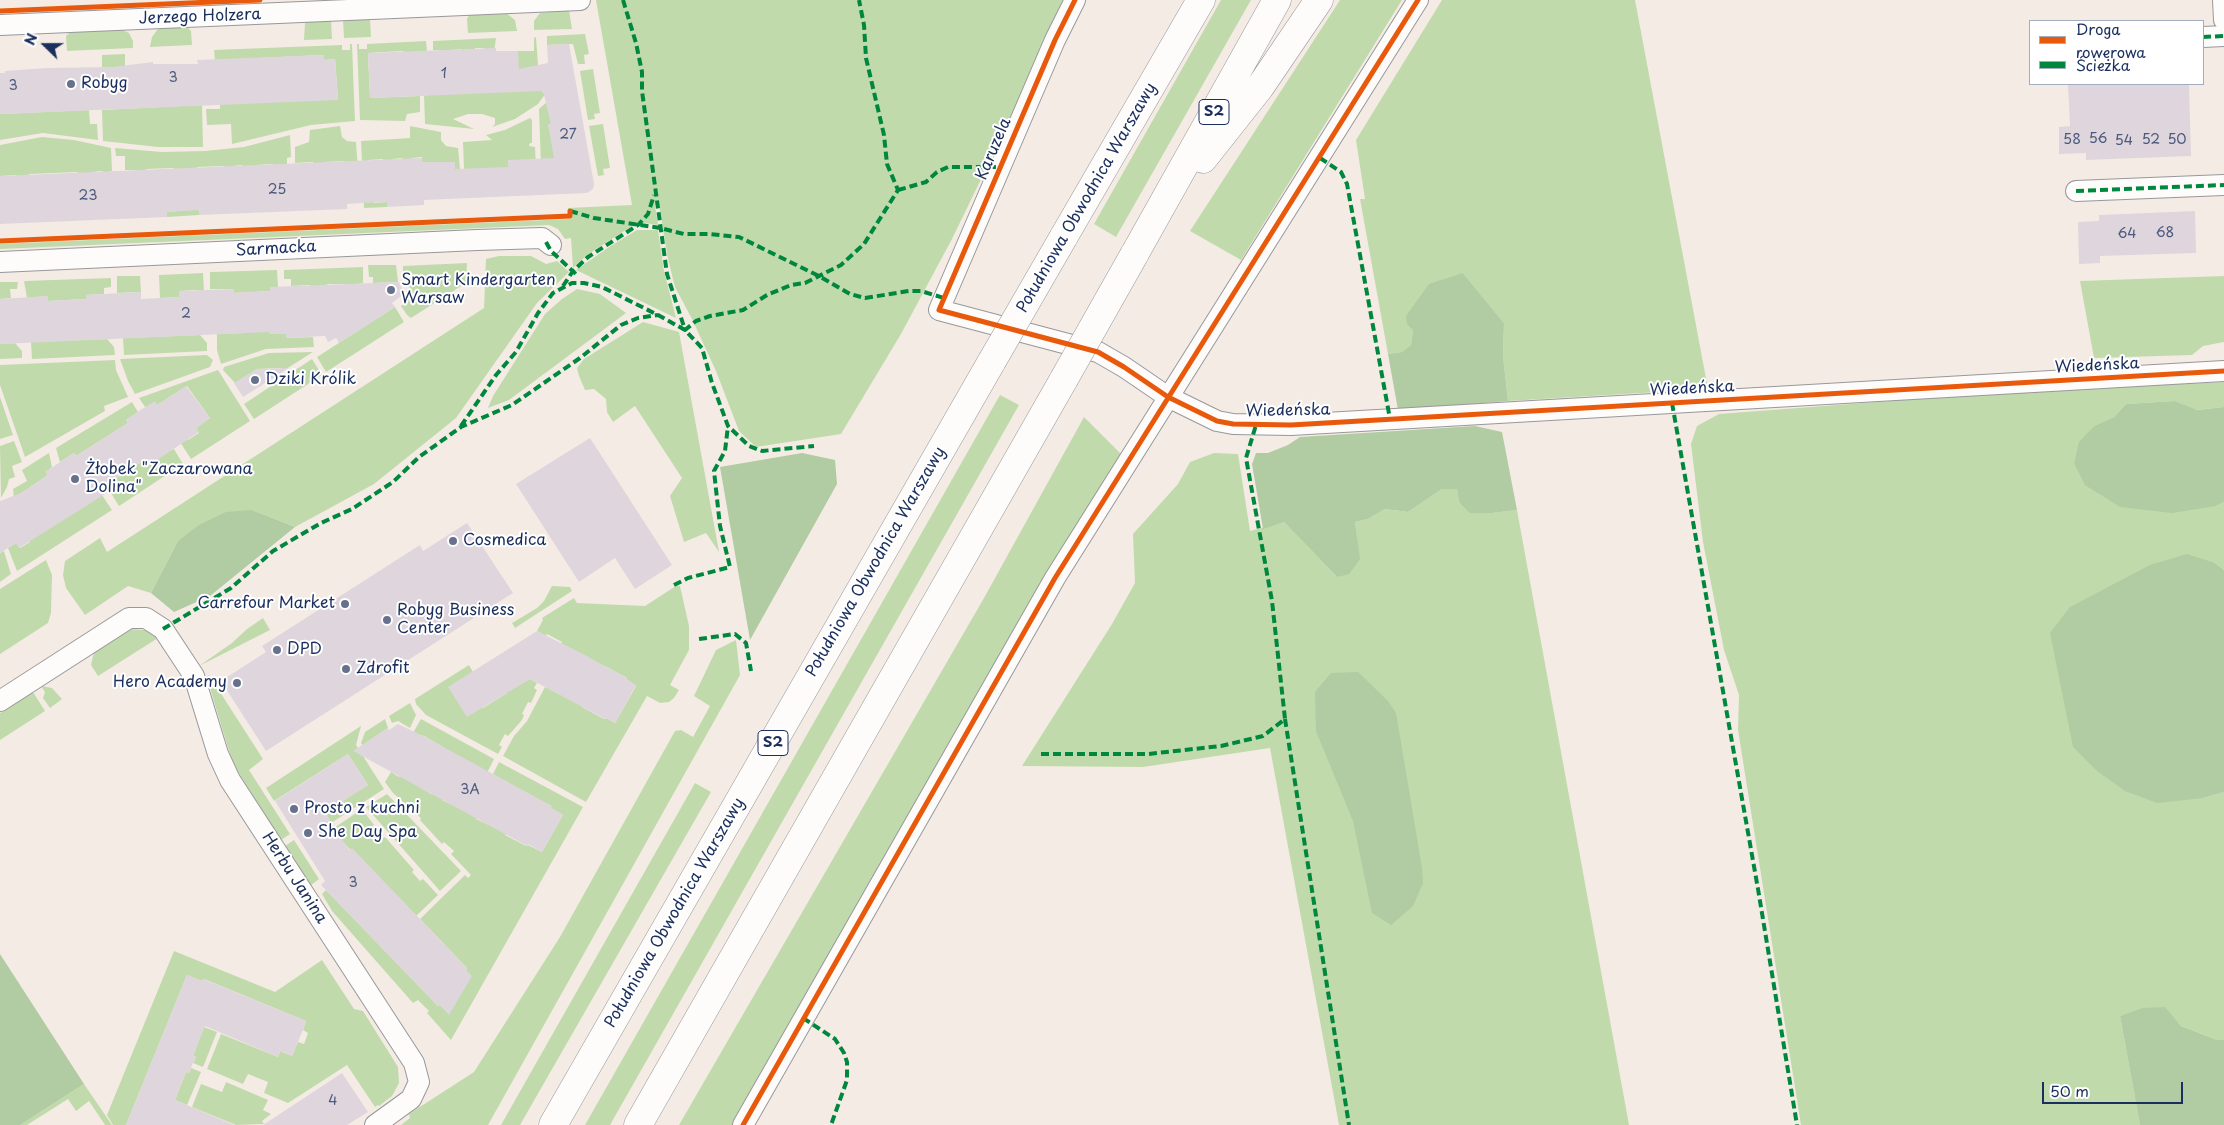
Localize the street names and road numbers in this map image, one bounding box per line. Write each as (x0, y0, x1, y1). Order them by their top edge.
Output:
street label: Jerzego Holzera (139, 5, 261, 29)
street label: Południowa Obwodnica Warszawy (1013, 80, 1161, 316)
road number: S2 (1199, 100, 1229, 124)
street label: Karuzela (972, 115, 1016, 183)
street label: Sarmacka (235, 237, 317, 261)
street label: Wiedeńska (2054, 354, 2140, 378)
street label: Wiedeńska (1649, 377, 1735, 401)
street label: Wiedeńska (1245, 401, 1331, 421)
street label: Południowa Obwodnica Warszawy (802, 444, 950, 680)
road number: S2 (758, 730, 788, 756)
street label: Południowa Obwodnica Warszawy (601, 795, 749, 1031)
street label: Herbu Janina (257, 829, 331, 927)

